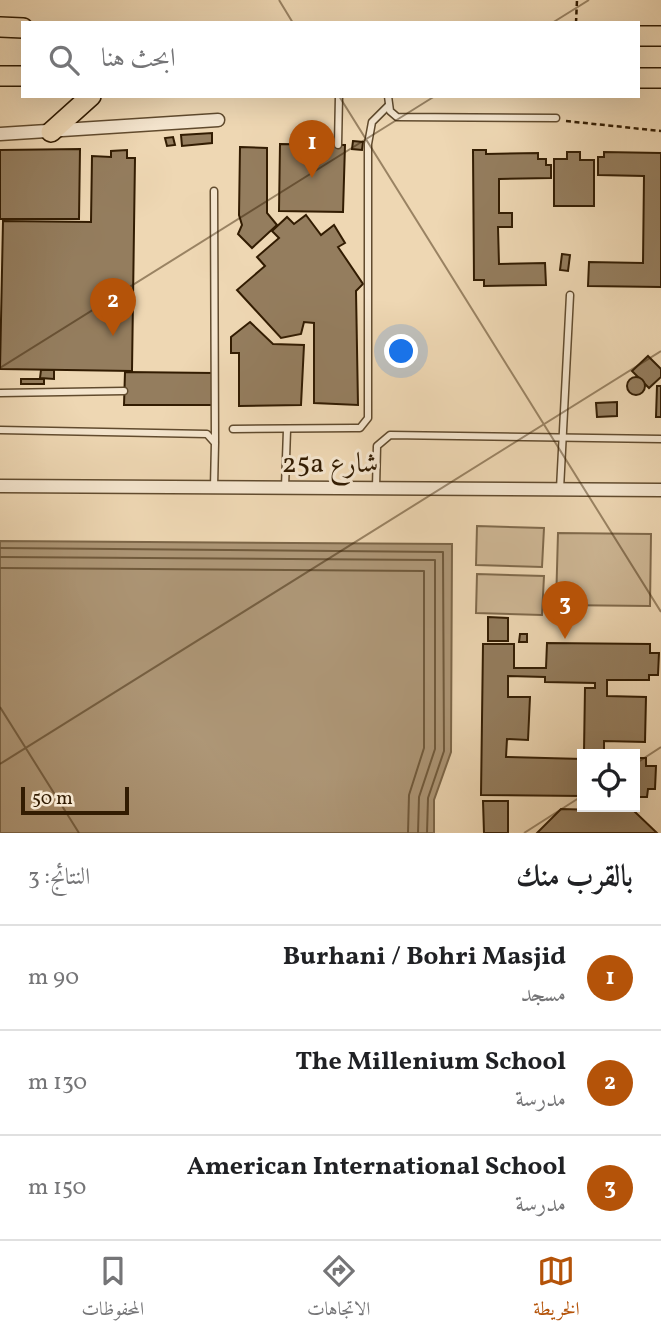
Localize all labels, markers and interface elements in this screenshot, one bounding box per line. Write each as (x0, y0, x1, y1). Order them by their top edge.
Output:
search box (21, 21, 640, 98)
icon: search (45, 41, 83, 79)
text: ابحث هنا (101, 41, 176, 77)
pin: 1 (289, 120, 335, 178)
pin: 2 (90, 278, 136, 336)
your location (384, 334, 418, 368)
street label: 25a شارع (282, 445, 378, 486)
pin: 3 (542, 581, 588, 639)
map controls (577, 749, 640, 812)
button: locate (577, 749, 640, 812)
scale bar (21, 784, 130, 816)
text: 50 m (32, 786, 73, 812)
text: بالقرب منك (516, 857, 633, 899)
text: النتائج: 3 (28, 862, 90, 894)
text: Burhani / Bohri Masjid (283, 939, 566, 975)
text: 90 m (28, 962, 79, 994)
text: 1 (605, 962, 615, 994)
text: مسجد (521, 979, 566, 1011)
text: The Millenium School (295, 1044, 566, 1080)
text: 130 m (28, 1067, 87, 1099)
text: 2 (604, 1067, 616, 1099)
text: مدرسة (515, 1084, 566, 1116)
text: American International School (187, 1149, 566, 1185)
text: 150 m (28, 1172, 86, 1204)
text: 3 (604, 1172, 616, 1204)
text: مدرسة (515, 1189, 566, 1221)
tab: المحفوظات (81, 1252, 144, 1327)
tab: الاتجاهات (307, 1252, 370, 1327)
tab: الخريطة (533, 1252, 580, 1327)

